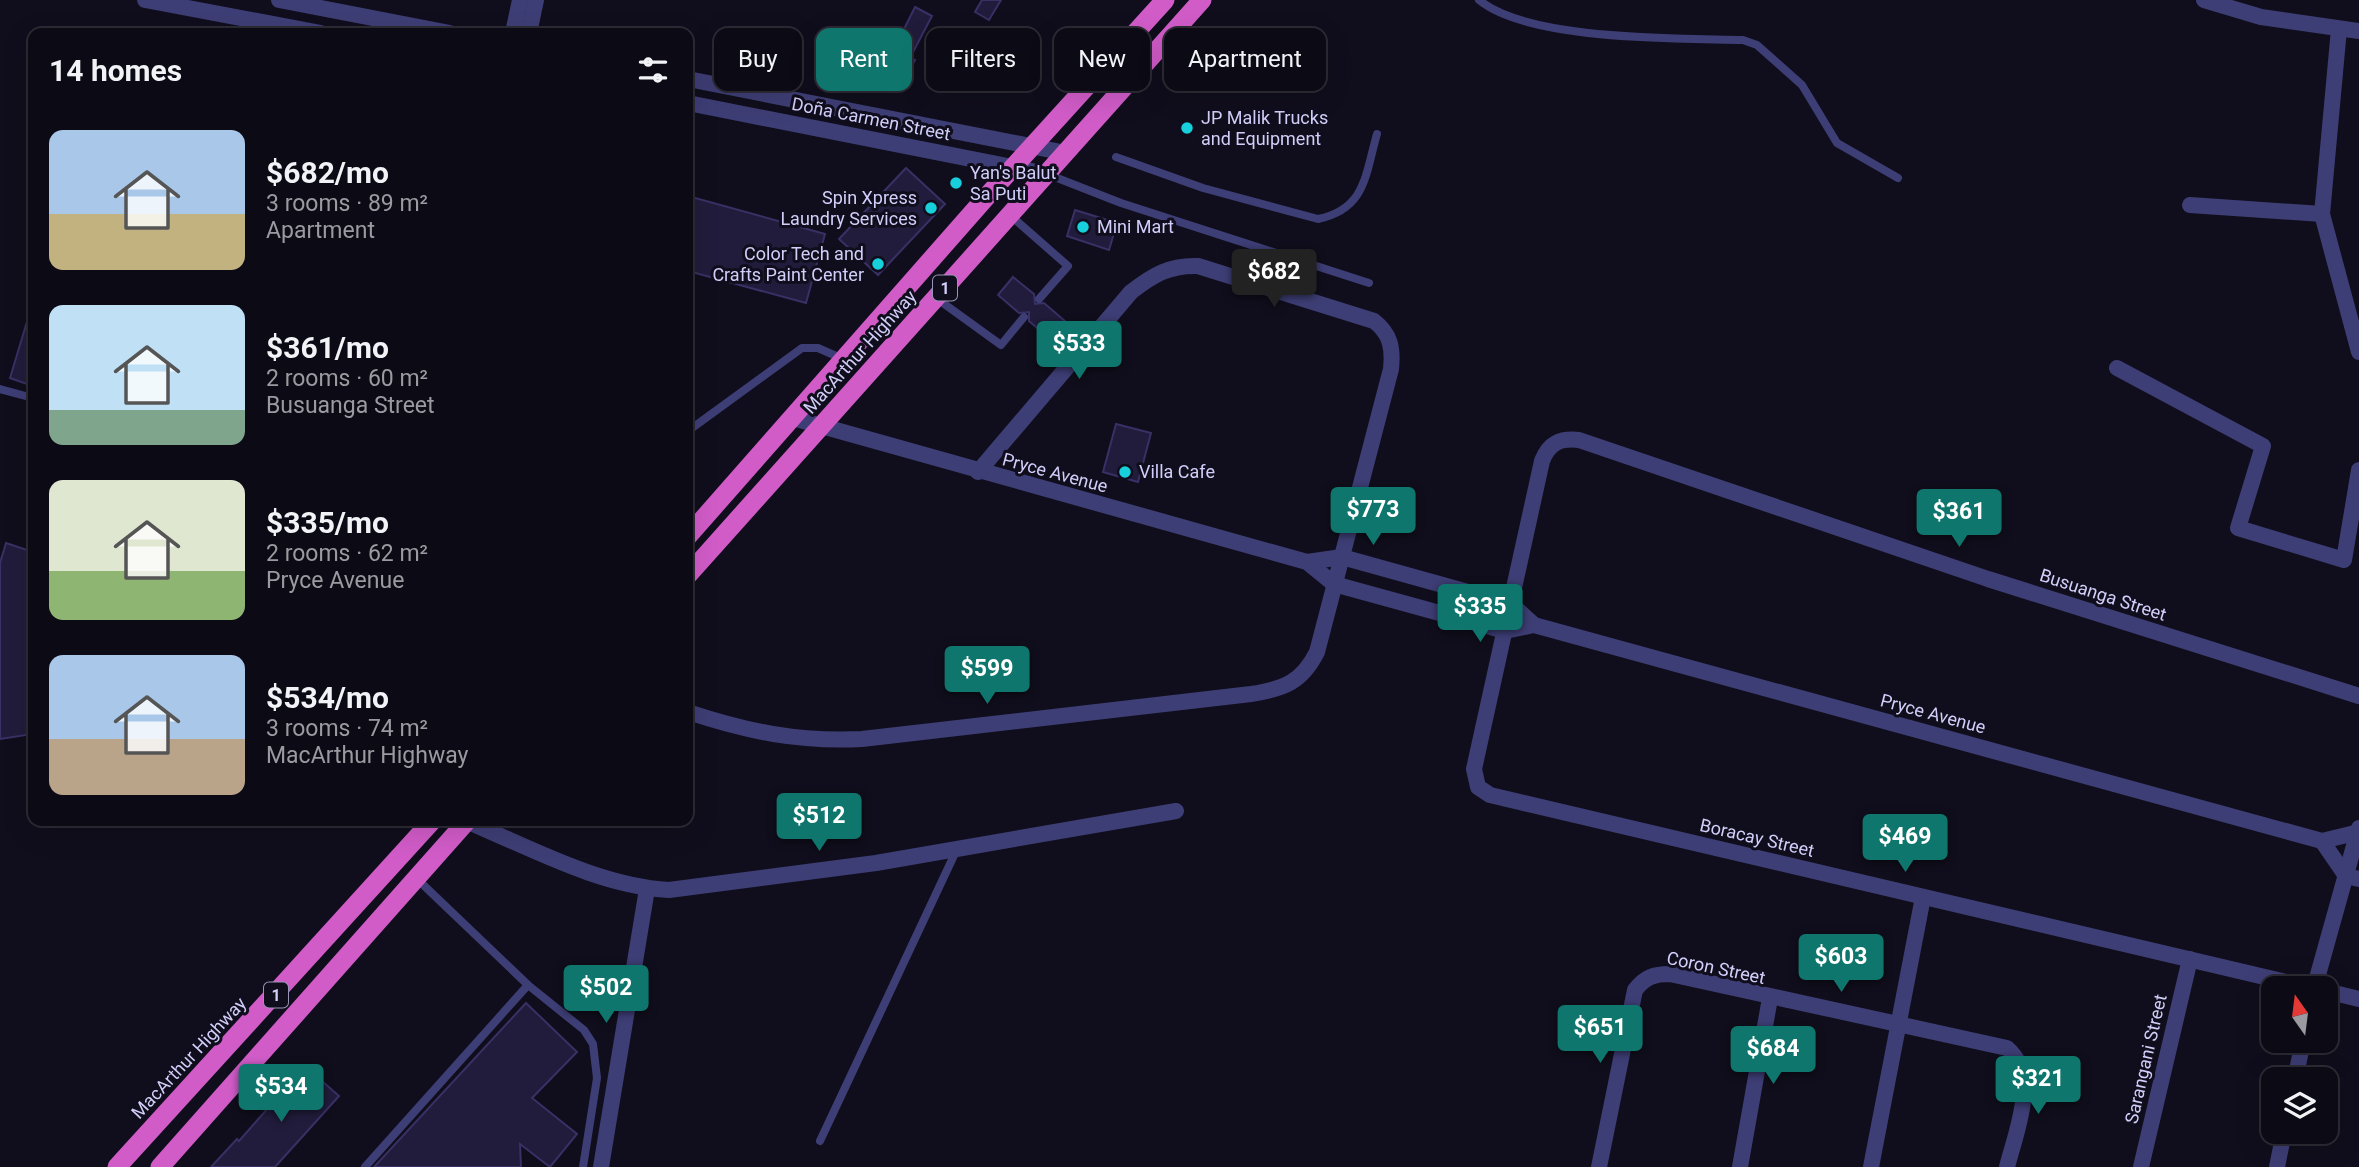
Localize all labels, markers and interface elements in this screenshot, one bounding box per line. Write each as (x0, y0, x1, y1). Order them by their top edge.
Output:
chip: Buy (714, 28, 802, 91)
chip: Rent (816, 28, 912, 91)
chip: Filters (926, 28, 1040, 91)
chip: New (1054, 28, 1150, 91)
chip: Apartment (1164, 28, 1326, 91)
icon: filters (634, 51, 672, 89)
text: 14 homes (49, 53, 182, 88)
street label: Doña Carmen Street (790, 93, 952, 144)
place label: JP Malik Trucks and Equipment (1201, 107, 1328, 149)
marker: JP Malik Trucks and Equipment (1179, 120, 1195, 136)
text: $682/mo (266, 155, 389, 190)
icon: home (105, 158, 189, 242)
place label: Yan's Balut Sa Puti (970, 162, 1056, 204)
marker: Yan's Balut Sa Puti (948, 175, 964, 191)
place label: Spin Xpress Laundry Services (780, 187, 917, 229)
text: 3 rooms · 89 m² (266, 190, 428, 217)
marker: Spin Xpress Laundry Services (923, 200, 939, 216)
place label: Mini Mart (1097, 216, 1174, 237)
text: Apartment (266, 217, 375, 244)
marker: Mini Mart (1075, 219, 1091, 235)
place label: Color Tech and Crafts Paint Center (712, 243, 864, 285)
pin: $682 (1233, 250, 1315, 309)
marker: Color Tech and Crafts Paint Center (870, 256, 886, 272)
text: $682 (1248, 258, 1300, 285)
road number: 1 (933, 276, 957, 300)
street label: MacArthur Highway (799, 285, 921, 418)
pin: $533 (1038, 322, 1120, 381)
text: $361/mo (266, 330, 389, 365)
text: $533 (1053, 330, 1105, 357)
icon: home (105, 333, 189, 417)
text: 2 rooms · 60 m² (266, 365, 428, 392)
text: Busuanga Street (266, 392, 435, 419)
street label: Pryce Avenue (1000, 448, 1110, 497)
place label: Villa Cafe (1139, 461, 1215, 482)
marker: Villa Cafe (1117, 464, 1133, 480)
pin: $773 (1332, 488, 1414, 547)
pin: $361 (1918, 490, 2000, 549)
text: $773 (1347, 496, 1399, 523)
text: $361 (1933, 498, 1985, 525)
text: $335/mo (266, 505, 389, 540)
icon: home (105, 508, 189, 592)
text: 2 rooms · 62 m² (266, 540, 428, 567)
street label: Busuanga Street (2037, 564, 2169, 625)
text: Pryce Avenue (266, 567, 404, 594)
pin: $335 (1439, 584, 1521, 644)
text: $335 (1454, 593, 1506, 620)
pin: $599 (946, 646, 1028, 706)
text: $599 (961, 655, 1013, 682)
text: $534/mo (266, 680, 389, 715)
icon: home (105, 683, 189, 767)
street label: Pryce Avenue (1878, 689, 1988, 738)
text: 3 rooms · 74 m² (266, 715, 428, 742)
text: MacArthur Highway (266, 742, 468, 769)
pin: $512 (778, 794, 860, 853)
text: $512 (793, 802, 845, 829)
street label: Boracay Street (1698, 814, 1816, 861)
pin: $469 (1864, 814, 1946, 874)
text: $469 (1879, 823, 1931, 850)
pin: $603 (1800, 934, 1882, 994)
text: $603 (1815, 943, 1867, 970)
street label: Coron Street (1665, 947, 1767, 988)
pin: $502 (565, 965, 647, 1025)
text: $502 (580, 974, 632, 1001)
north arrow (2261, 976, 2338, 1054)
map controls (2261, 976, 2338, 1144)
road number: 1 (264, 982, 288, 1007)
street label: MacArthur Highway (127, 992, 251, 1123)
street label: Sarangani Street (2120, 992, 2171, 1126)
pin: $651 (1559, 1006, 1641, 1065)
text: $651 (1574, 1014, 1626, 1041)
pin: $684 (1732, 1026, 1814, 1086)
text: $684 (1747, 1035, 1799, 1062)
pin: $321 (1997, 1056, 2079, 1116)
pin: $534 (240, 1064, 322, 1124)
text: $321 (2012, 1065, 2064, 1092)
button: layers (2261, 1067, 2338, 1144)
text: $534 (255, 1073, 307, 1100)

